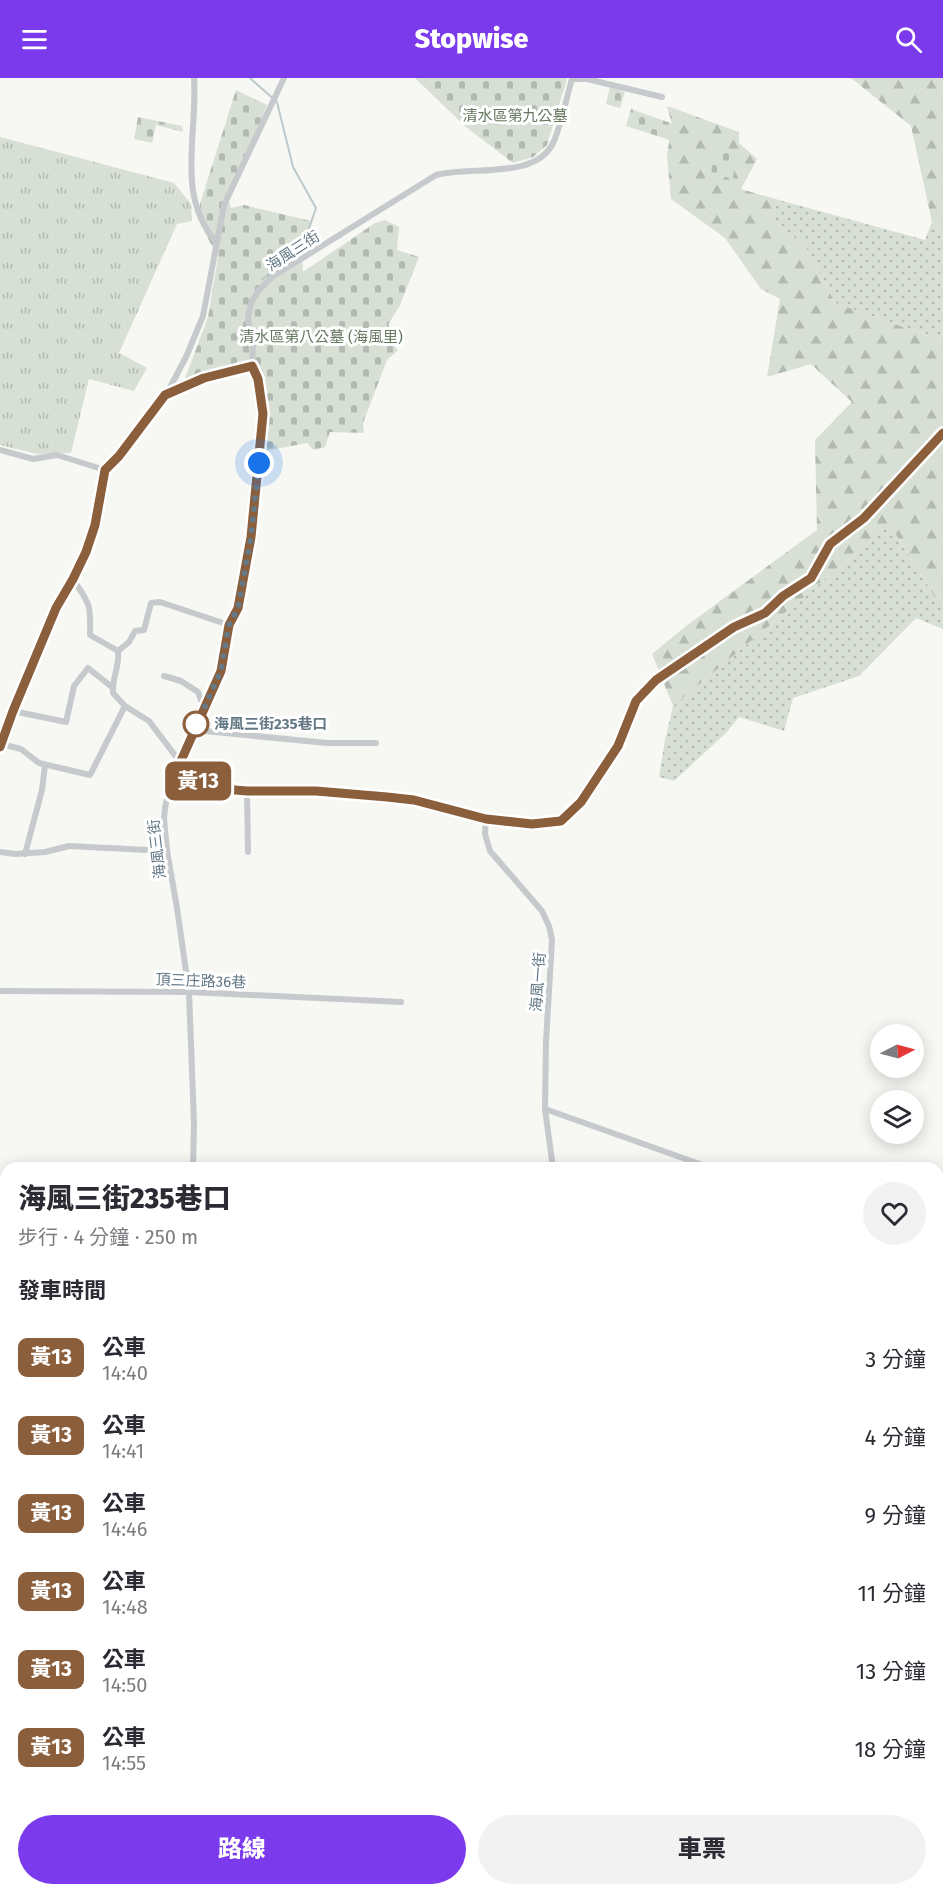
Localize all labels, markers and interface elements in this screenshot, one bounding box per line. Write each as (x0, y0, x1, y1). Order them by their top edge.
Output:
icon: menu (18, 23, 51, 56)
text: Stopwise (415, 23, 528, 55)
icon: search (892, 23, 925, 56)
park label: 清水區第九公墓 (462, 107, 568, 125)
street label: 海風三街 (263, 227, 323, 275)
park label: 清水區第八公墓 (海風里) (239, 328, 403, 346)
your location (244, 448, 274, 478)
marker: 海風三街235巷口 (183, 711, 209, 737)
place label: 海風三街235巷口 (214, 715, 328, 733)
line badge: 黃13 (164, 762, 232, 800)
text: 黃13 (177, 768, 219, 794)
street label: 海風三街 (144, 818, 170, 880)
street label: 海風一街 (527, 951, 549, 1013)
street label: 頂三庄路36巷 (155, 970, 247, 992)
north arrow (870, 1024, 924, 1078)
map controls (870, 1024, 924, 1144)
button: layers (870, 1090, 924, 1144)
text: 海風三街235巷口 (18, 1182, 231, 1215)
button: heart (863, 1182, 926, 1245)
text: 步行 · 4 分鐘 · 250 m (18, 1225, 198, 1249)
text: 發車時間 (18, 1277, 106, 1304)
text: 公車 (102, 1334, 146, 1361)
text: 黃13 (30, 1344, 72, 1370)
text: 3 分鐘 (865, 1346, 926, 1373)
text: 14:40 (102, 1361, 148, 1385)
text: 公車 (102, 1412, 146, 1439)
text: 黃13 (30, 1422, 72, 1448)
text: 4 分鐘 (864, 1424, 926, 1451)
text: 14:41 (102, 1439, 144, 1463)
text: 公車 (102, 1490, 146, 1517)
text: 黃13 (30, 1500, 72, 1526)
text: 9 分鐘 (865, 1502, 926, 1529)
text: 14:46 (102, 1517, 147, 1541)
text: 公車 (102, 1568, 146, 1595)
text: 黃13 (30, 1578, 72, 1604)
text: 11 分鐘 (857, 1580, 926, 1607)
text: 14:48 (102, 1595, 148, 1619)
text: 公車 (102, 1646, 146, 1673)
text: 黃13 (30, 1656, 72, 1682)
text: 13 分鐘 (856, 1658, 926, 1685)
text: 14:50 (102, 1673, 147, 1697)
text: 公車 (102, 1724, 146, 1751)
text: 黃13 (30, 1734, 72, 1760)
text: 18 分鐘 (855, 1736, 926, 1763)
text: 14:55 (102, 1751, 146, 1775)
button: 路線 (18, 1815, 466, 1884)
button: 車票 (478, 1815, 926, 1884)

